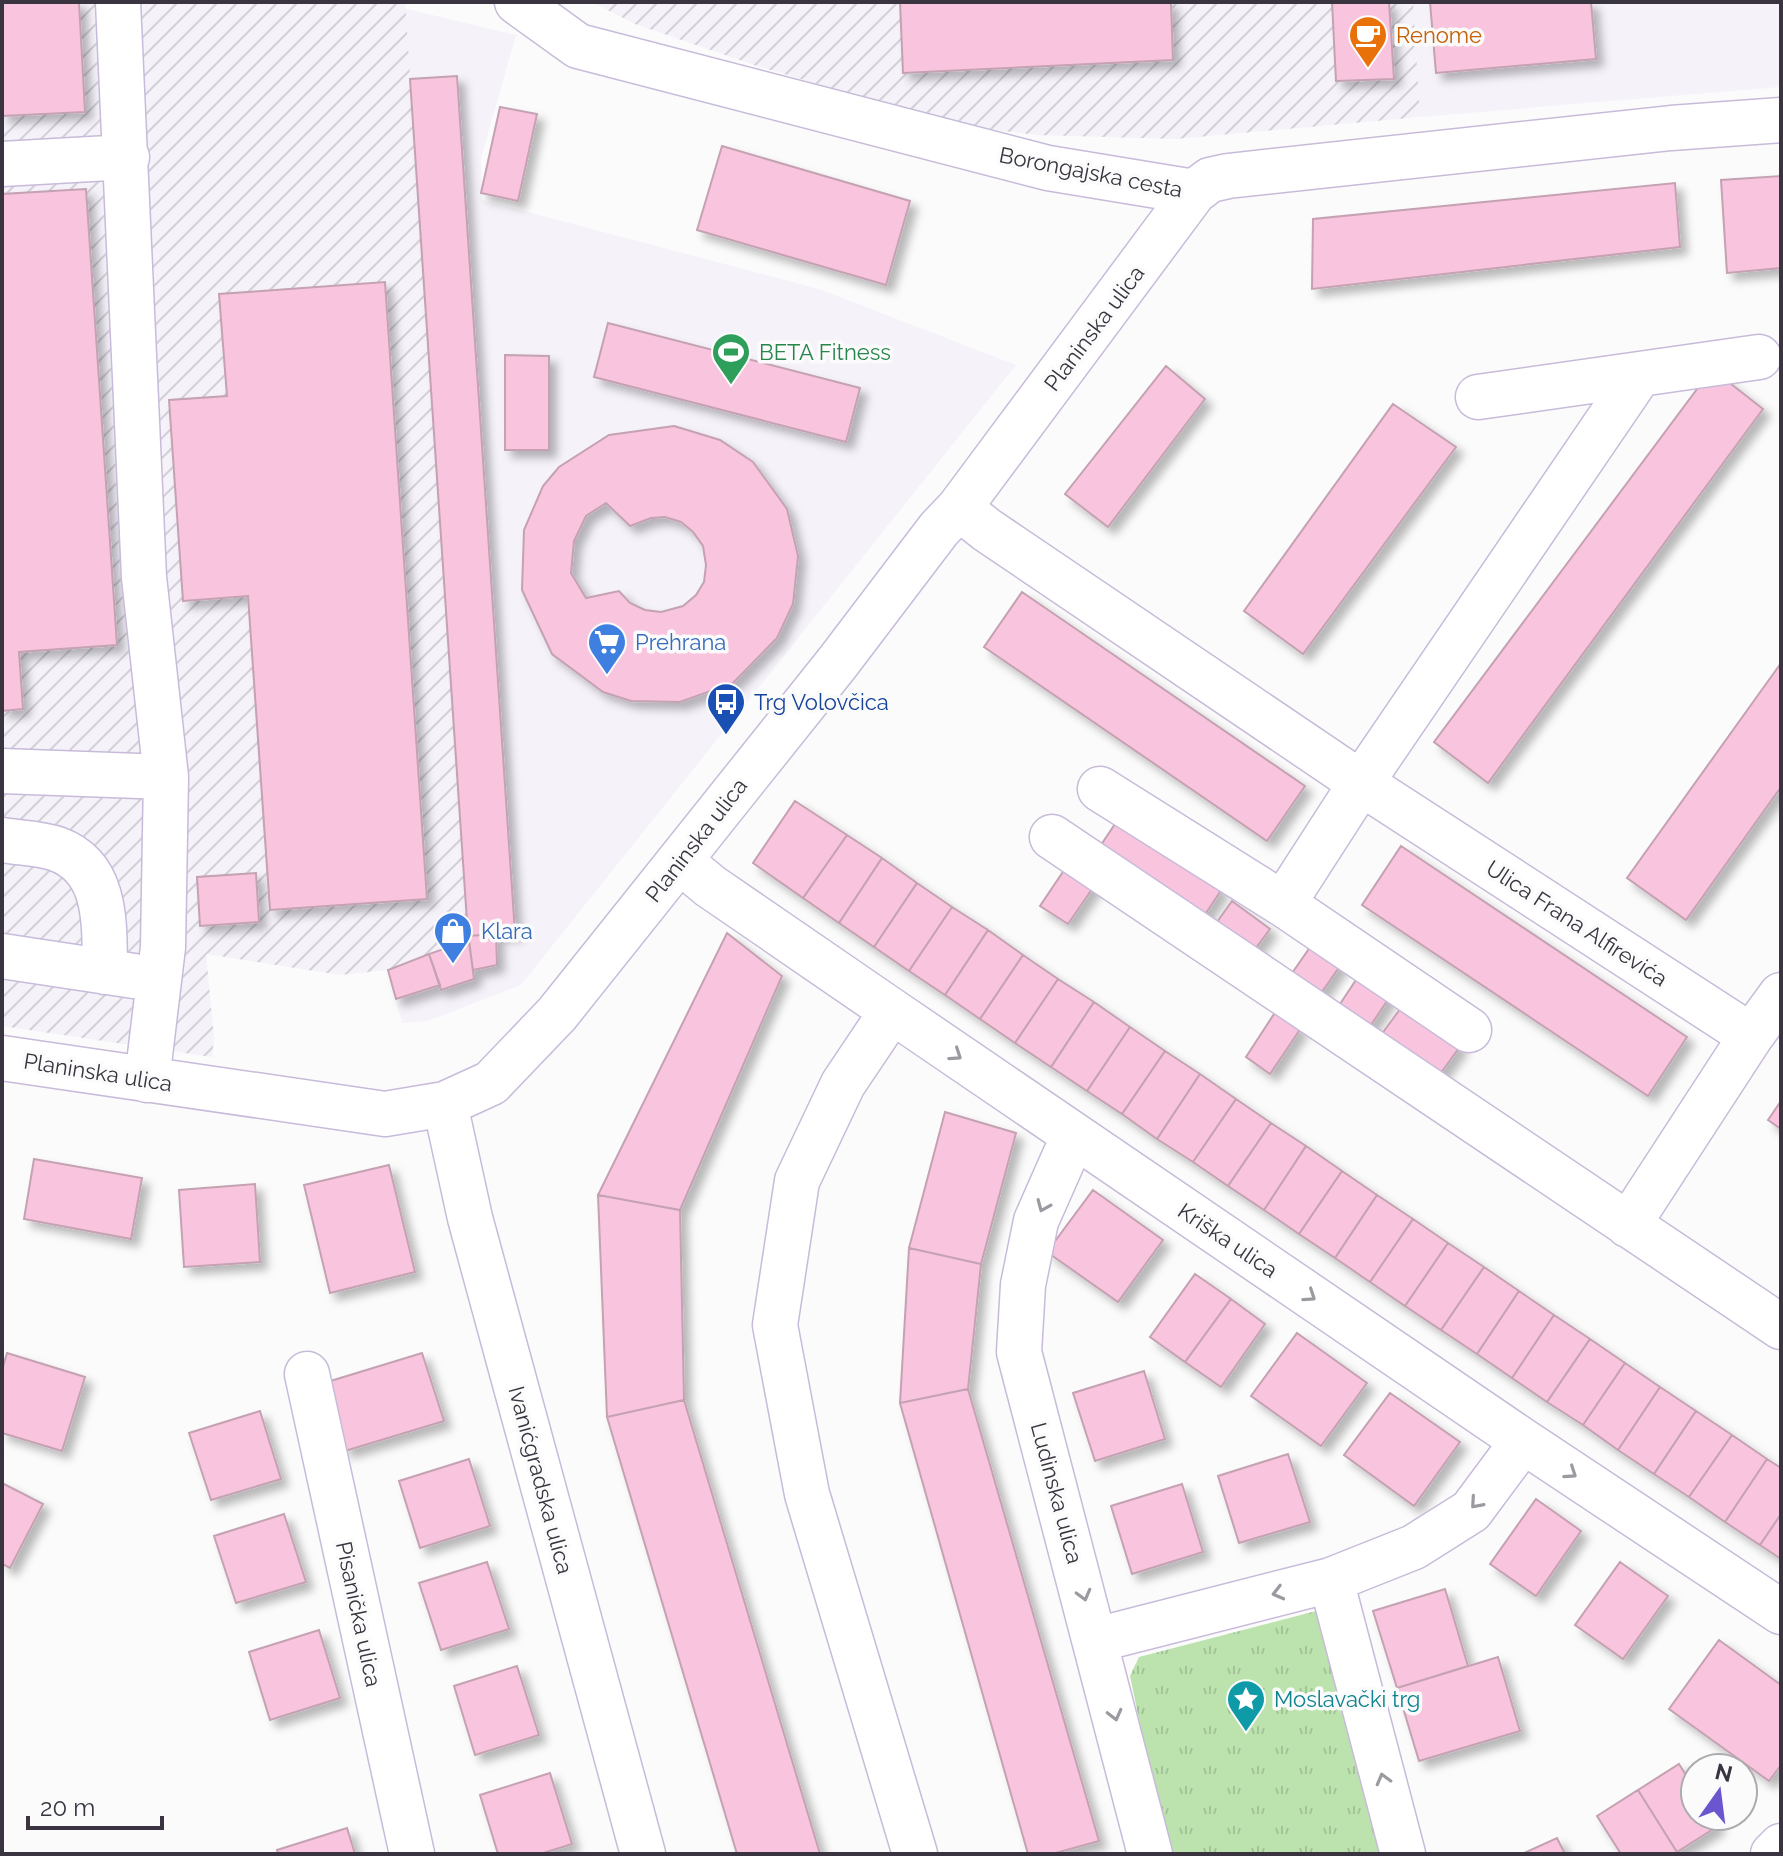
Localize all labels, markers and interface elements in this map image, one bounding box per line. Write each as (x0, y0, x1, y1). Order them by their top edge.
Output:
cafe icon: Renome (1347, 14, 1389, 69)
place label: Renome (1396, 22, 1482, 48)
street label: Borongajska cesta (997, 141, 1185, 203)
street label: Planinska ulica (1039, 260, 1149, 396)
sports icon: BETA Fitness (710, 331, 752, 386)
place label: BETA Fitness (759, 339, 891, 365)
supermarket icon: Prehrana (586, 621, 628, 676)
place label: Prehrana (635, 629, 726, 655)
bus stop icon: Trg Volovčica (705, 681, 747, 736)
place label: Trg Volovčica (754, 689, 889, 715)
street label: Planinska ulica (640, 773, 752, 907)
street label: Ulica Frana Alfirevića (1481, 855, 1673, 991)
shop icon: Klara (432, 910, 474, 965)
place label: Klara (481, 918, 533, 944)
one-way arrow (948, 1045, 962, 1060)
street label: Planinska ulica (22, 1047, 174, 1097)
street label: Kriška ulica (1173, 1197, 1283, 1283)
one-way arrow (1036, 1198, 1052, 1212)
one-way arrow (1301, 1286, 1315, 1301)
street label: Ivanićgradska ulica (503, 1383, 579, 1577)
street label: Ludinska ulica (1026, 1420, 1088, 1566)
one-way arrow (1563, 1463, 1577, 1478)
one-way arrow (1471, 1494, 1486, 1509)
street label: Pisanička ulica (331, 1539, 387, 1689)
one-way arrow (1271, 1584, 1285, 1601)
one-way arrow (1074, 1588, 1091, 1602)
place icon: Moslavački trg (1225, 1678, 1267, 1733)
place label: Moslavački trg (1274, 1686, 1420, 1712)
one-way arrow (1105, 1708, 1122, 1722)
north arrow (1679, 1752, 1759, 1832)
text: N (1713, 1758, 1735, 1787)
one-way arrow (1376, 1772, 1393, 1786)
scale bar (28, 1780, 162, 1830)
text: 20 m (40, 1793, 95, 1822)

